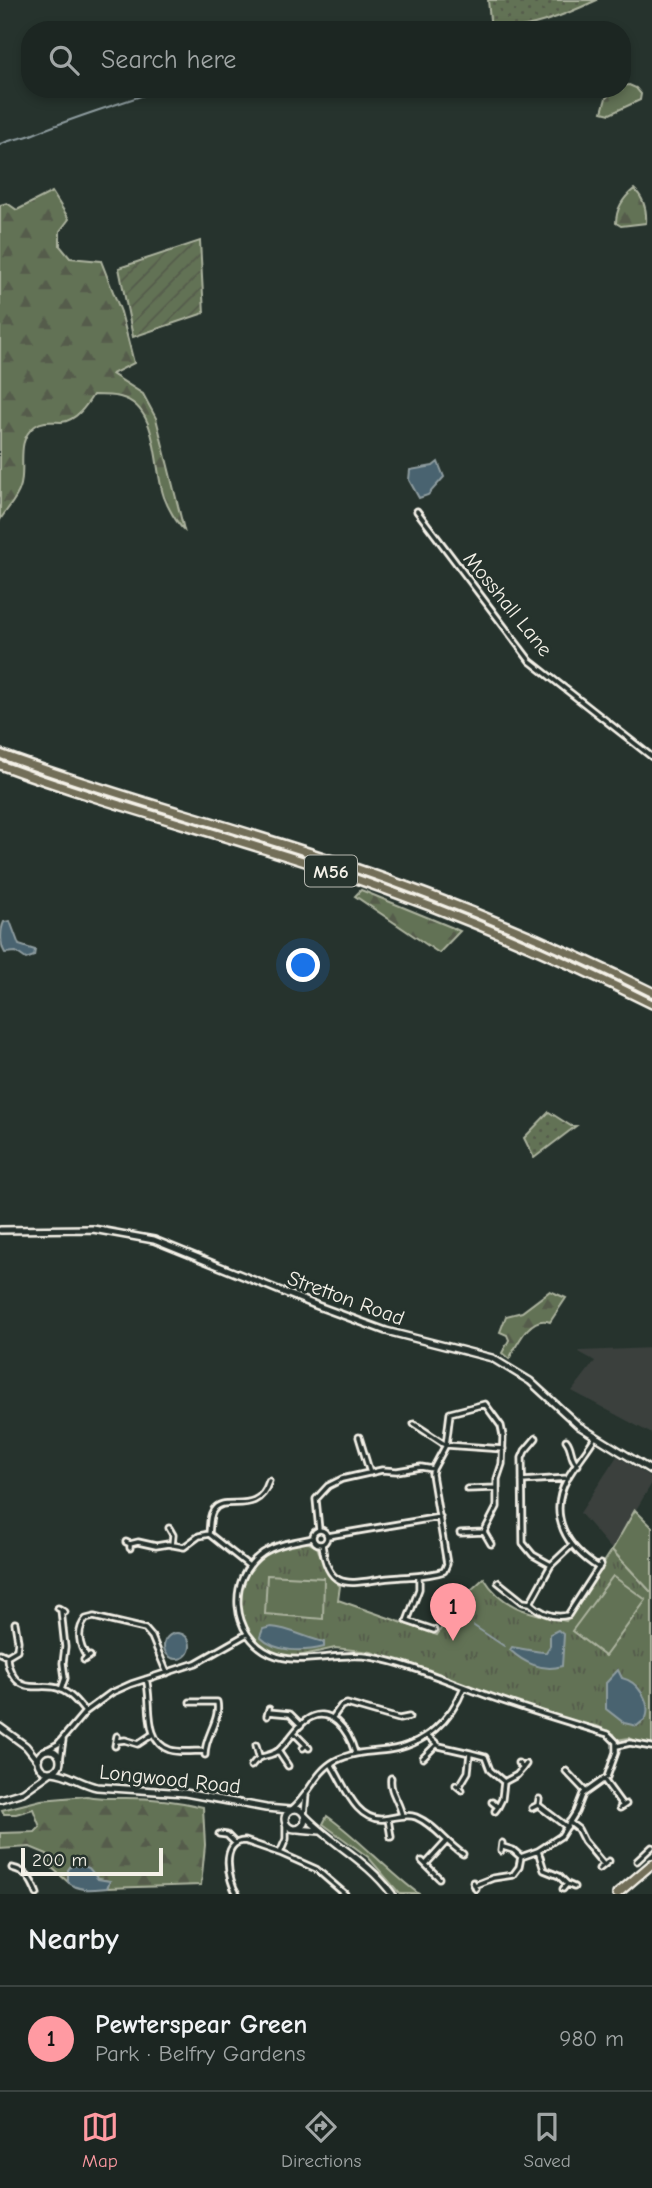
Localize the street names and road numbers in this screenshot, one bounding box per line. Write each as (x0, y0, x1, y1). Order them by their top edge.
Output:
street label: Mosshall Lane (459, 547, 557, 661)
road number: M56 (305, 856, 357, 886)
street label: Stretton Road (284, 1266, 408, 1330)
street label: Longwood Road (98, 1760, 242, 1798)

